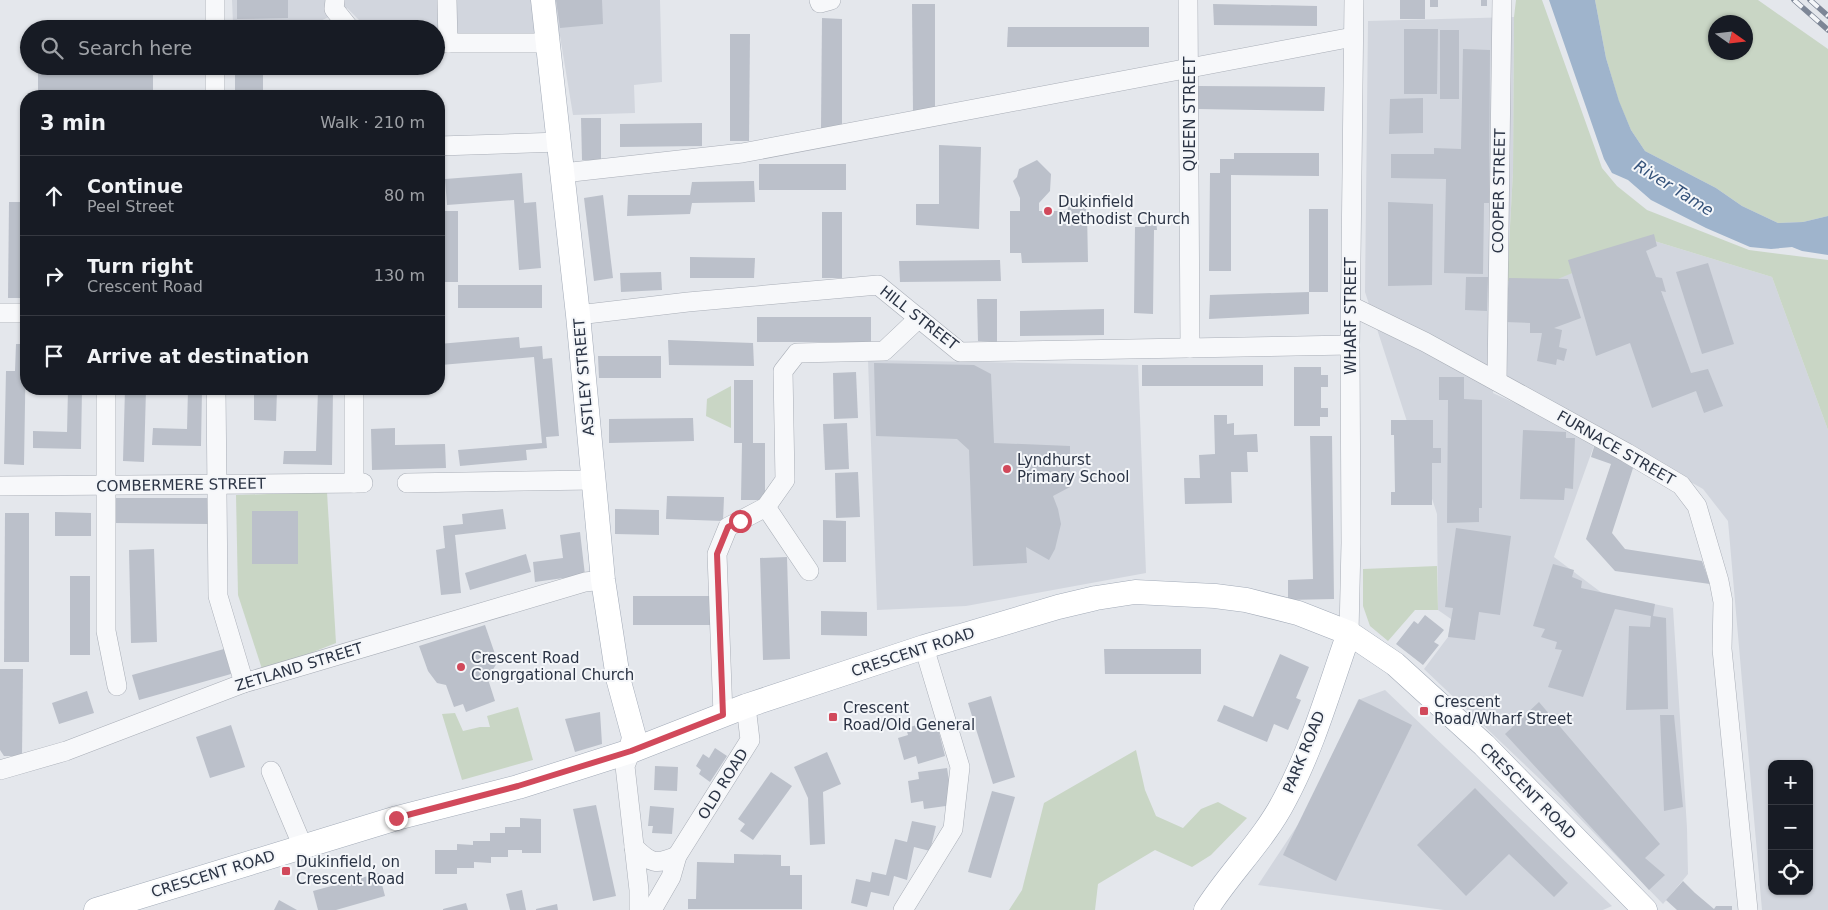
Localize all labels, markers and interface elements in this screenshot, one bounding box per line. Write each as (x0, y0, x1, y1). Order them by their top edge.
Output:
north arrow (1708, 15, 1753, 60)
search box (20, 20, 445, 75)
icon: search (38, 34, 66, 62)
text: Search here (78, 37, 192, 59)
street label: QUEEN STREET (1181, 56, 1199, 171)
text: 3 min (40, 111, 106, 135)
text: Walk · 210 m (320, 113, 425, 132)
street label: COOPER STREET (1489, 128, 1509, 254)
water label: River Tame (1631, 156, 1717, 220)
text: Continue (87, 175, 183, 197)
icon: ahead (40, 182, 68, 210)
text: 80 m (384, 186, 425, 205)
place label: Dukinfield Methodist Church (1058, 193, 1190, 228)
text: Peel Street (87, 197, 174, 216)
marker: Dukinfield Methodist Church (1042, 205, 1054, 217)
text: Turn right (87, 255, 193, 277)
street label: WHARF STREET (1342, 256, 1360, 375)
icon: right (40, 262, 68, 290)
text: 130 m (374, 266, 425, 285)
text: Crescent Road (87, 277, 203, 296)
street label: HILL STREET (876, 282, 962, 355)
street label: ASTLEY STREET (570, 317, 598, 437)
icon: arrive (40, 342, 68, 370)
text: Arrive at destination (87, 345, 309, 367)
street label: FURNACE STREET (1554, 407, 1679, 490)
place label: Lyndhurst Primary School (1017, 451, 1130, 486)
marker: Lyndhurst Primary School (1001, 463, 1013, 475)
street label: COMBERMERE STREET (96, 475, 267, 495)
route start (729, 510, 752, 533)
street label: CRESCENT ROAD (849, 624, 977, 680)
street label: ZETLAND STREET (233, 639, 366, 695)
place label: Crescent Road Congrgational Church (471, 649, 634, 684)
marker: Crescent Road Congrgational Church (455, 661, 467, 673)
place label: Crescent Road/Wharf Street (1434, 693, 1572, 728)
place label: Crescent Road/Old General (843, 699, 975, 734)
marker: Crescent Road/Wharf Street (1418, 705, 1430, 717)
street label: PARK ROAD (1279, 708, 1329, 796)
marker: Crescent Road/Old General (827, 711, 839, 723)
street label: CRESCENT ROAD (1476, 739, 1580, 843)
street label: OLD ROAD (694, 745, 752, 823)
map controls (1768, 760, 1813, 895)
button: + (1768, 760, 1813, 805)
button: − (1768, 805, 1813, 850)
route end (385, 807, 408, 830)
street label: CRESCENT ROAD (149, 847, 277, 901)
button: locate (1768, 850, 1813, 895)
place label: Dukinfield, on Crescent Road (296, 853, 405, 888)
marker: Dukinfield, on Crescent Road (280, 865, 292, 877)

